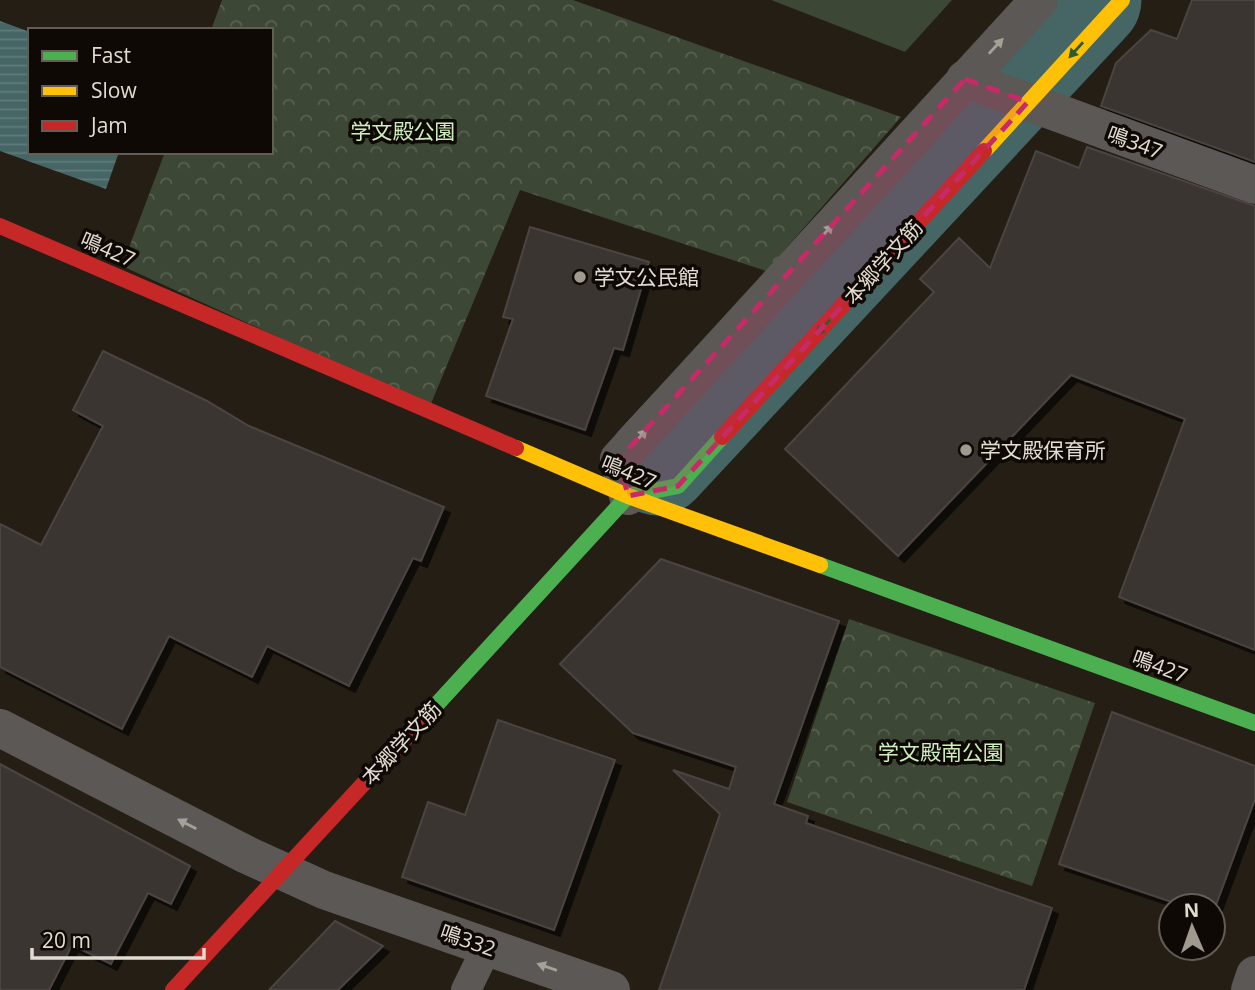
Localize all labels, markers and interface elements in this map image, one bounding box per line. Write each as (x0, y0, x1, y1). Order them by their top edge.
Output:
legend (28, 28, 273, 154)
one-way arrow (988, 37, 1004, 55)
text: Fast (91, 41, 131, 69)
one-way arrow (1068, 41, 1084, 58)
text: Slow (91, 76, 137, 104)
text: Jam (89, 111, 128, 139)
park label: 学文殿公園 (351, 117, 456, 145)
street label: 鳴347 (1103, 119, 1167, 165)
street label: 本郷学文筋 (837, 214, 929, 310)
one-way arrow (818, 223, 834, 241)
street label: 鳴427 (76, 225, 140, 273)
place label: 学文公民館 (594, 263, 699, 291)
marker: 学文公民館 (572, 269, 588, 285)
one-way arrow (816, 318, 832, 335)
one-way arrow (631, 428, 647, 445)
place label: 学文殿保育所 (980, 436, 1106, 464)
marker: 学文殿保育所 (958, 442, 974, 458)
street label: 鳴427 (597, 448, 661, 496)
street label: 鳴427 (1128, 643, 1192, 689)
street label: 本郷学文筋 (355, 695, 447, 791)
park label: 学文殿南公園 (878, 738, 1004, 766)
one-way arrow (177, 818, 197, 830)
north arrow (1157, 892, 1227, 962)
text: N (1183, 897, 1200, 923)
scale bar (32, 916, 203, 960)
street label: 鳴332 (436, 917, 500, 963)
text: 20 m (42, 926, 91, 954)
one-way arrow (536, 961, 557, 972)

